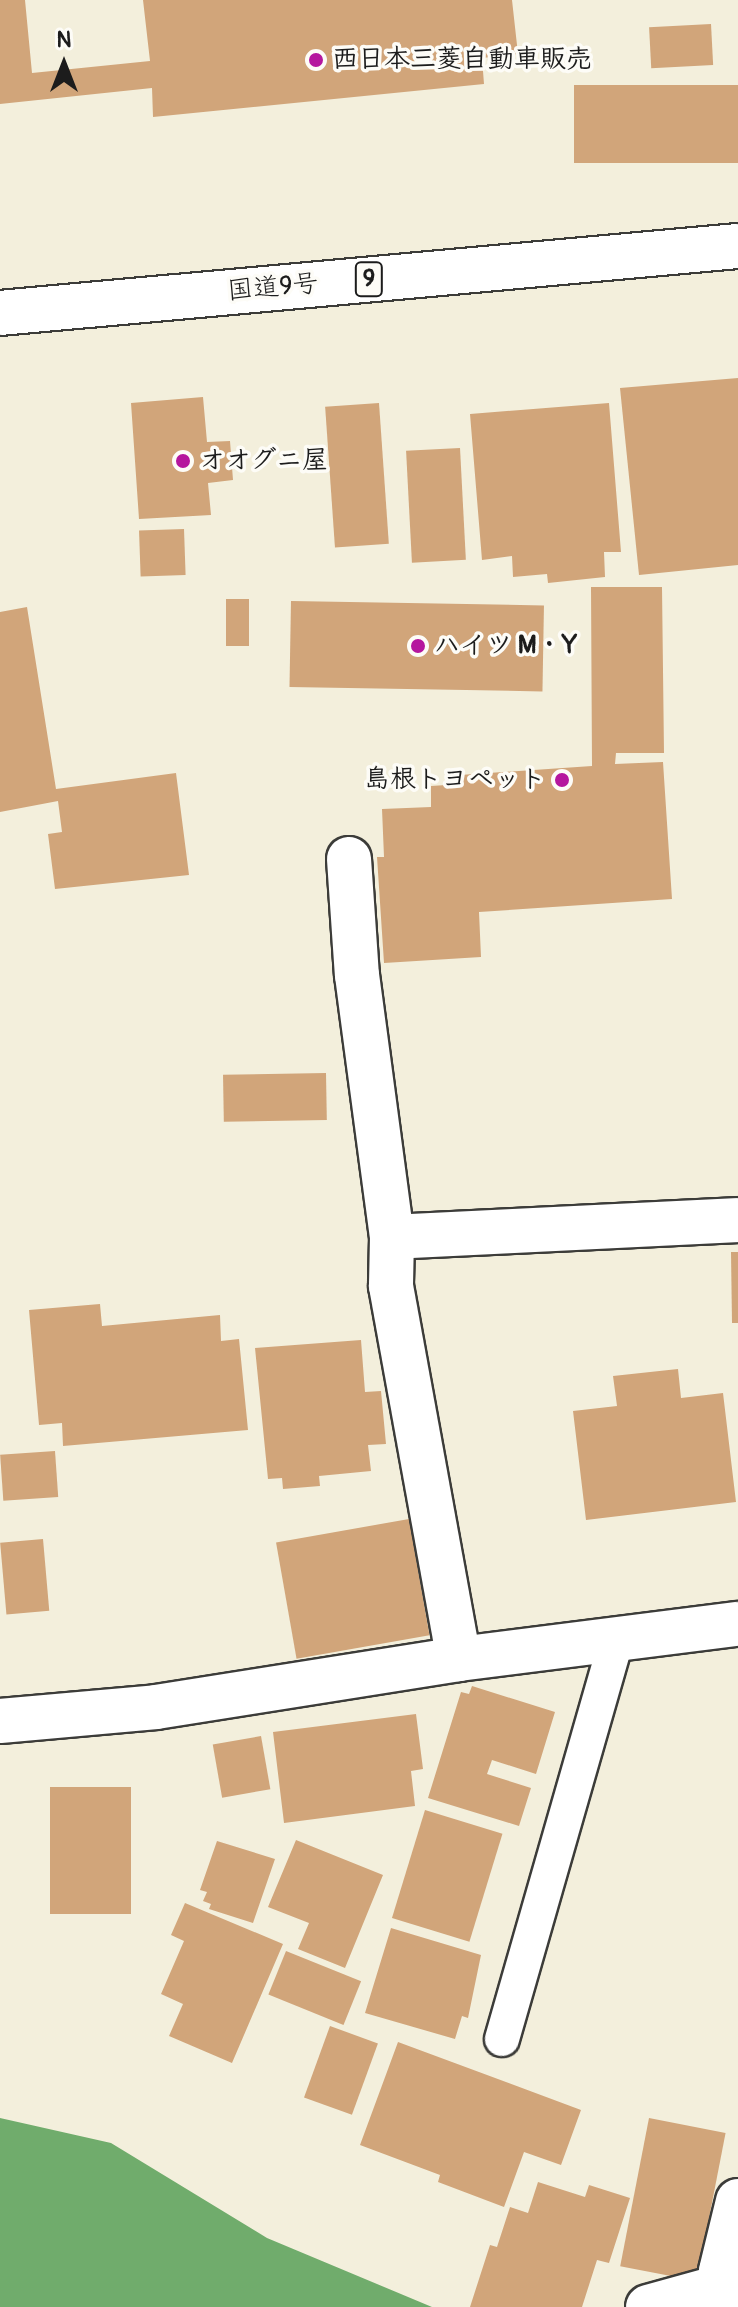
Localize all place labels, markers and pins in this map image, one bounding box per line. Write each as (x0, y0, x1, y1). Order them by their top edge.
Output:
place label: 西日本三菱自動車販売 (332, 44, 592, 76)
marker: 西日本三菱自動車販売 (307, 51, 325, 69)
place label: オオグニ屋 (199, 445, 329, 477)
marker: オオグニ屋 (174, 452, 192, 470)
place label: ハイツ M・Y (434, 630, 577, 662)
marker: ハイツ M・Y (409, 637, 427, 655)
place label: 島根トヨペット (364, 764, 546, 796)
marker: 島根トヨペット (553, 771, 571, 789)

